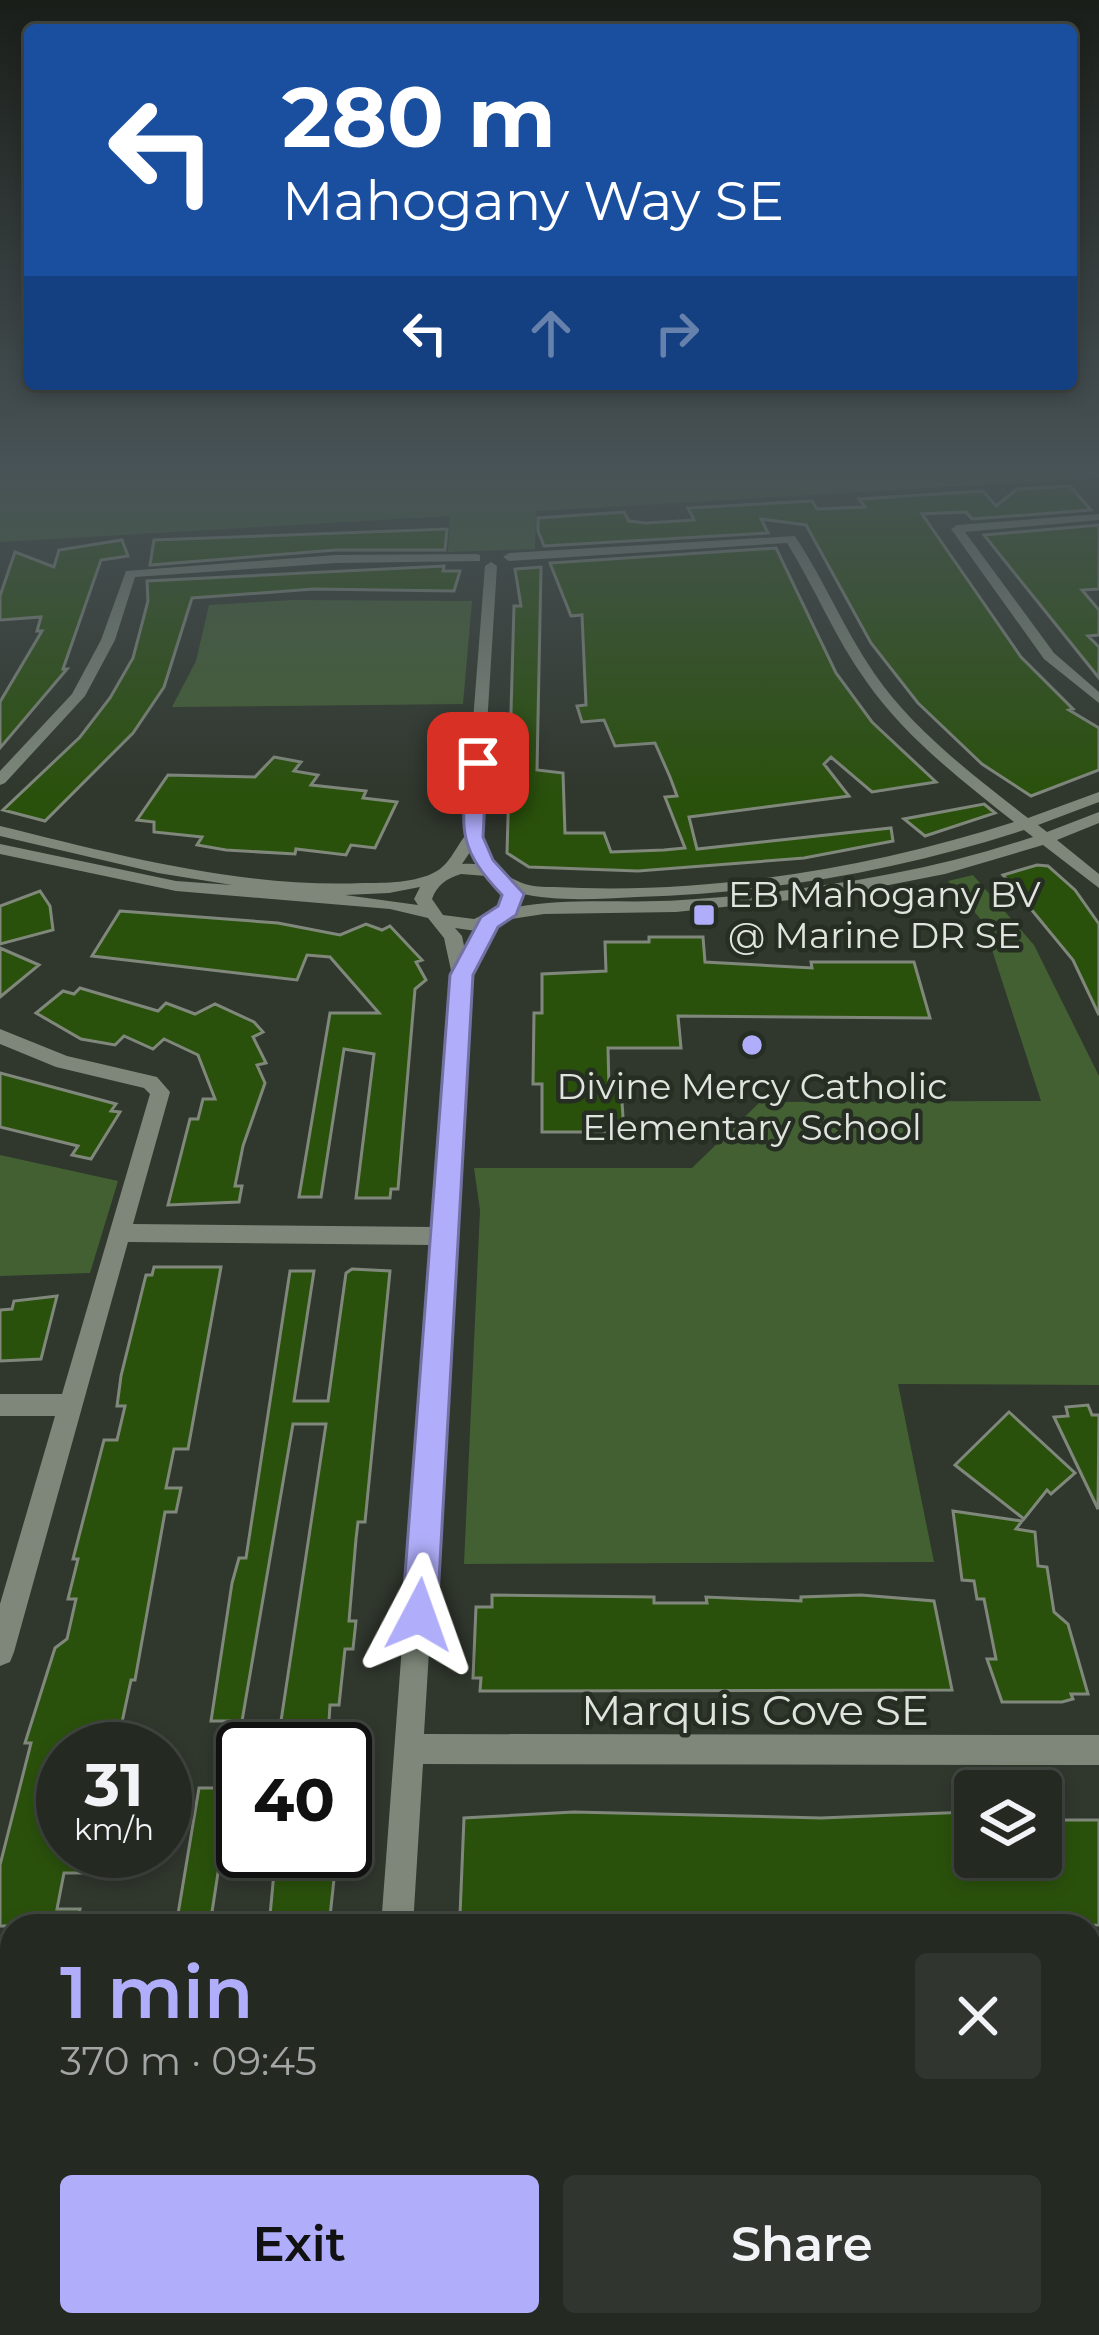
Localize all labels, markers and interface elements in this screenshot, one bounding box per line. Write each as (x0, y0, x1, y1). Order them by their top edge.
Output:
text: 280 m (282, 66, 556, 168)
icon: left (84, 72, 240, 228)
text: Mahogany Way SE (282, 168, 784, 234)
icon: left (392, 300, 458, 366)
icon: ahead (518, 300, 584, 366)
icon: right (644, 300, 710, 366)
pin (427, 712, 529, 814)
icon: arrive (445, 730, 511, 796)
place label: EB Mahogany BV @ Marine DR SE (728, 872, 1042, 957)
marker: EB Mahogany BV @ Marine DR SE (691, 902, 717, 928)
marker: Divine Mercy Catholic Elementary School (739, 1032, 765, 1058)
place label: Divine Mercy Catholic Elementary School (557, 1064, 947, 1149)
position arrow (356, 1552, 482, 1678)
street label: Marquis Cove SE (581, 1684, 929, 1736)
speed limit sign: 40 (216, 1722, 372, 1878)
text: 31 (84, 1748, 144, 1821)
map controls (954, 1770, 1062, 1878)
button: layers (954, 1770, 1062, 1878)
text: km/h (74, 1811, 154, 1848)
text: 1 min (60, 1948, 253, 2036)
button: close (915, 1953, 1041, 2079)
text: 370 m · 09:45 (60, 2037, 317, 2085)
button: Exit (60, 2175, 539, 2313)
button: Share (563, 2175, 1041, 2313)

